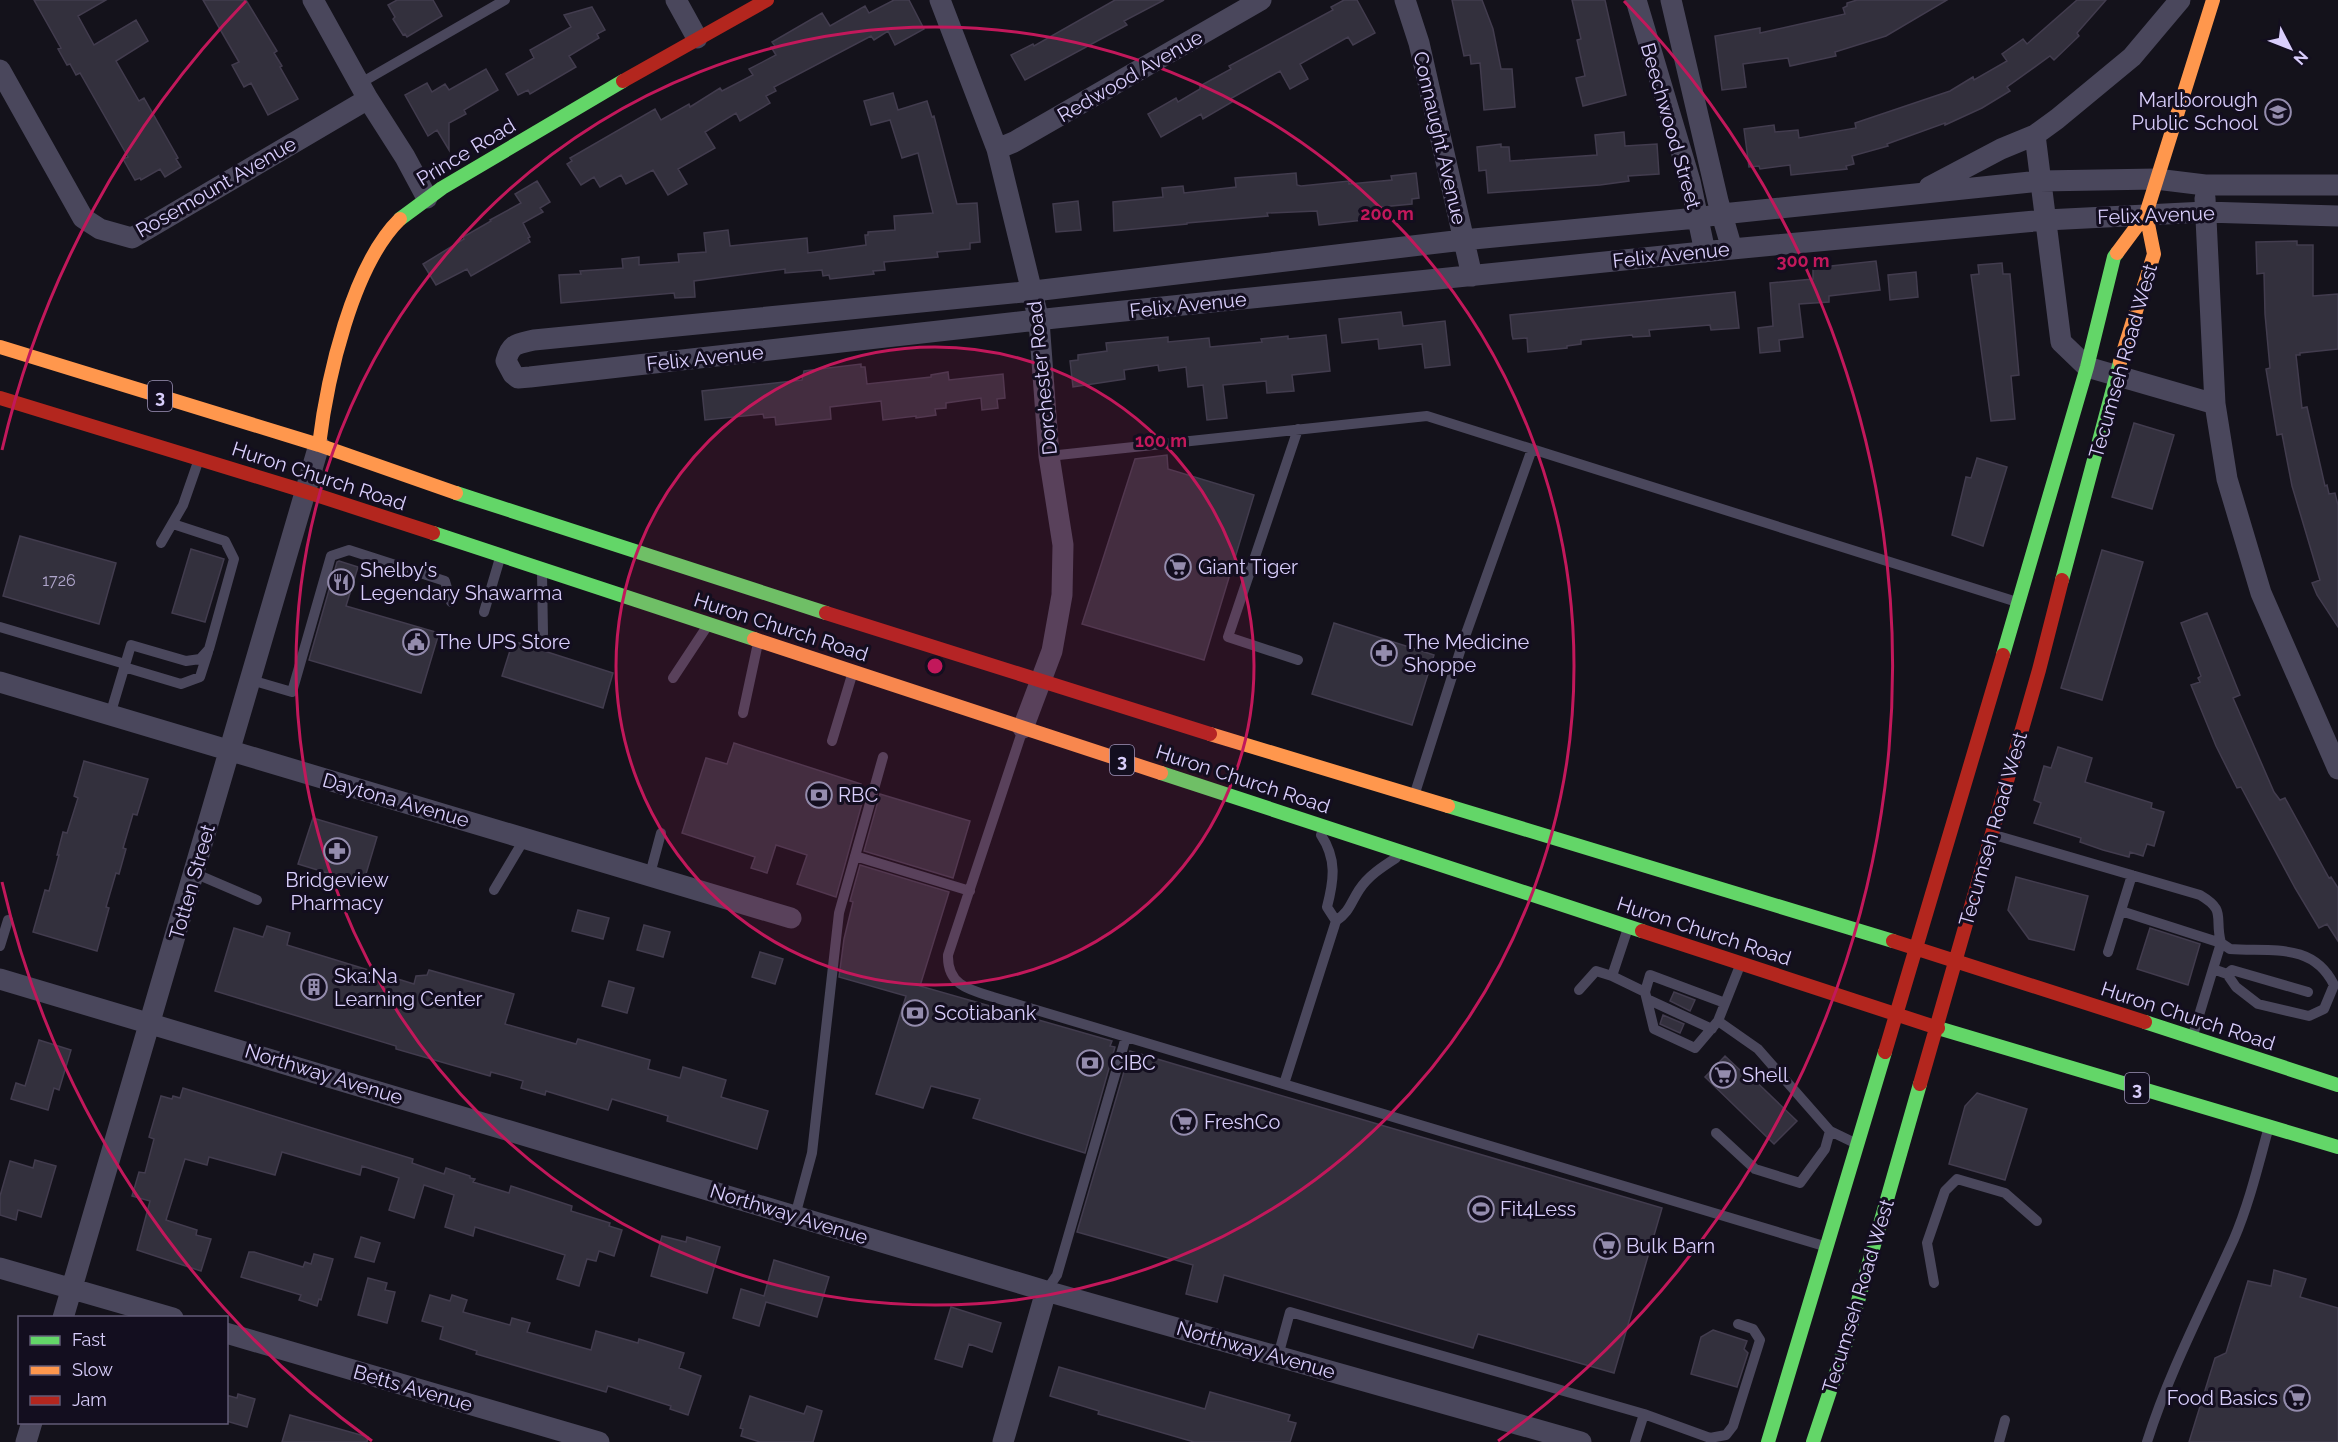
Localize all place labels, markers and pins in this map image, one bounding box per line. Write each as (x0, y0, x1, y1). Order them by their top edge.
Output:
place label: Marlborough Public School (2131, 88, 2259, 135)
school or university icon: Marlborough Public School (2263, 97, 2293, 127)
supermarket icon: Giant Tiger (1163, 552, 1193, 582)
place label: Giant Tiger (1198, 555, 1298, 579)
place label: Shelby's Legendary Shawarma (360, 558, 562, 605)
restaurant icon: Shelby's Legendary Shawarma (326, 567, 356, 597)
public building icon: The UPS Store (401, 627, 431, 657)
place label: The UPS Store (436, 630, 571, 654)
place label: The Medicine Shoppe (1404, 630, 1530, 677)
pharmacy icon: The Medicine Shoppe (1369, 638, 1399, 668)
centre of rings (925, 656, 945, 676)
bank icon: RBC (804, 780, 834, 810)
place label: RBC (838, 783, 878, 807)
pharmacy icon: Bridgeview Pharmacy (322, 836, 352, 866)
place label: Bridgeview Pharmacy (285, 868, 389, 915)
place label: Ska:Na Learning Center (334, 964, 483, 1011)
building icon: Ska:Na Learning Center (299, 972, 329, 1002)
bank icon: Scotiabank (900, 998, 930, 1028)
place label: Scotiabank (934, 1001, 1037, 1025)
bank icon: CIBC (1075, 1048, 1105, 1078)
place label: CIBC (1110, 1051, 1156, 1075)
supermarket icon: Shell (1708, 1060, 1738, 1090)
place label: Shell (1742, 1063, 1789, 1087)
supermarket icon: FreshCo (1169, 1107, 1199, 1137)
place label: FreshCo (1204, 1110, 1280, 1134)
sports icon: Fit4Less (1466, 1194, 1496, 1224)
place label: Fit4Less (1500, 1197, 1576, 1221)
supermarket icon: Bulk Barn (1592, 1231, 1622, 1261)
place label: Bulk Barn (1626, 1234, 1715, 1258)
supermarket icon: Food Basics (2282, 1383, 2312, 1413)
place label: Food Basics (2167, 1386, 2278, 1410)

